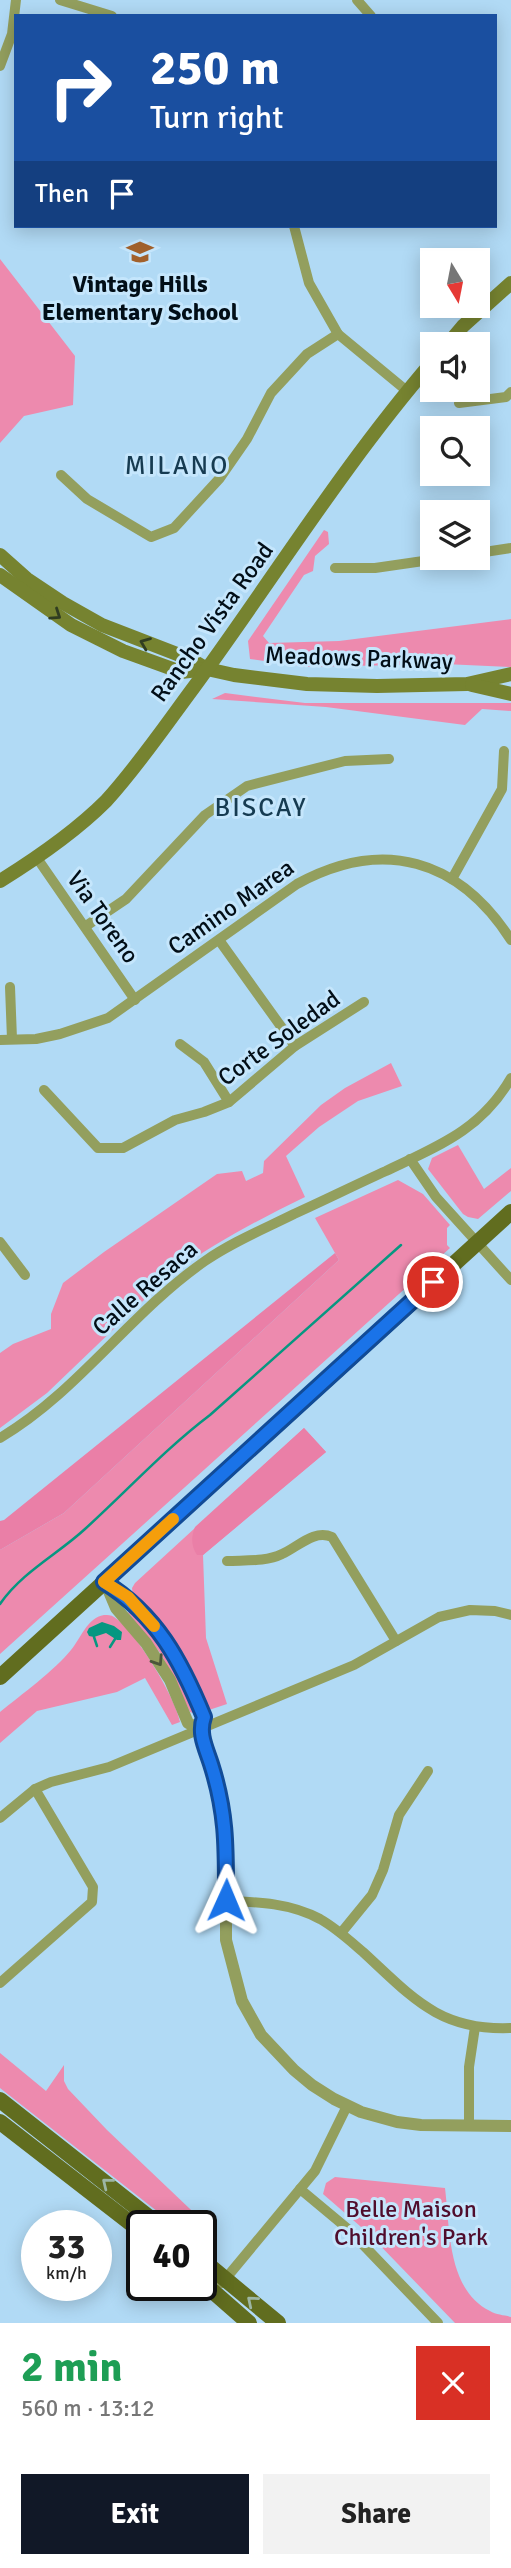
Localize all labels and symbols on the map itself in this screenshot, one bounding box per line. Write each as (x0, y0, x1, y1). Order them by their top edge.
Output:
school or university icon: Vintage Hills Elementary School (125, 237, 155, 267)
north arrow (420, 248, 490, 318)
place label: Vintage Hills Elementary School (42, 269, 239, 327)
district label: MILANO (125, 450, 229, 482)
street label: Rancho Vista Road (144, 536, 280, 708)
one-way arrow (48, 606, 61, 619)
one-way arrow (139, 637, 151, 651)
street label: Meadows Parkway (265, 640, 453, 676)
district label: BISCAY (214, 792, 308, 824)
street label: Camino Marea (162, 853, 300, 961)
street label: Via Toreno (60, 865, 146, 969)
street label: Corte Soledad (212, 984, 346, 1092)
street label: Calle Resaca (86, 1234, 204, 1342)
pin (403, 1252, 463, 1312)
one-way arrow (150, 1654, 163, 1667)
position arrow (189, 1863, 263, 1937)
one-way arrow (103, 2179, 116, 2191)
park label: Belle Maison Children's Park (334, 2194, 488, 2252)
speed limit sign: 40 (126, 2210, 217, 2301)
one-way arrow (247, 2297, 260, 2309)

